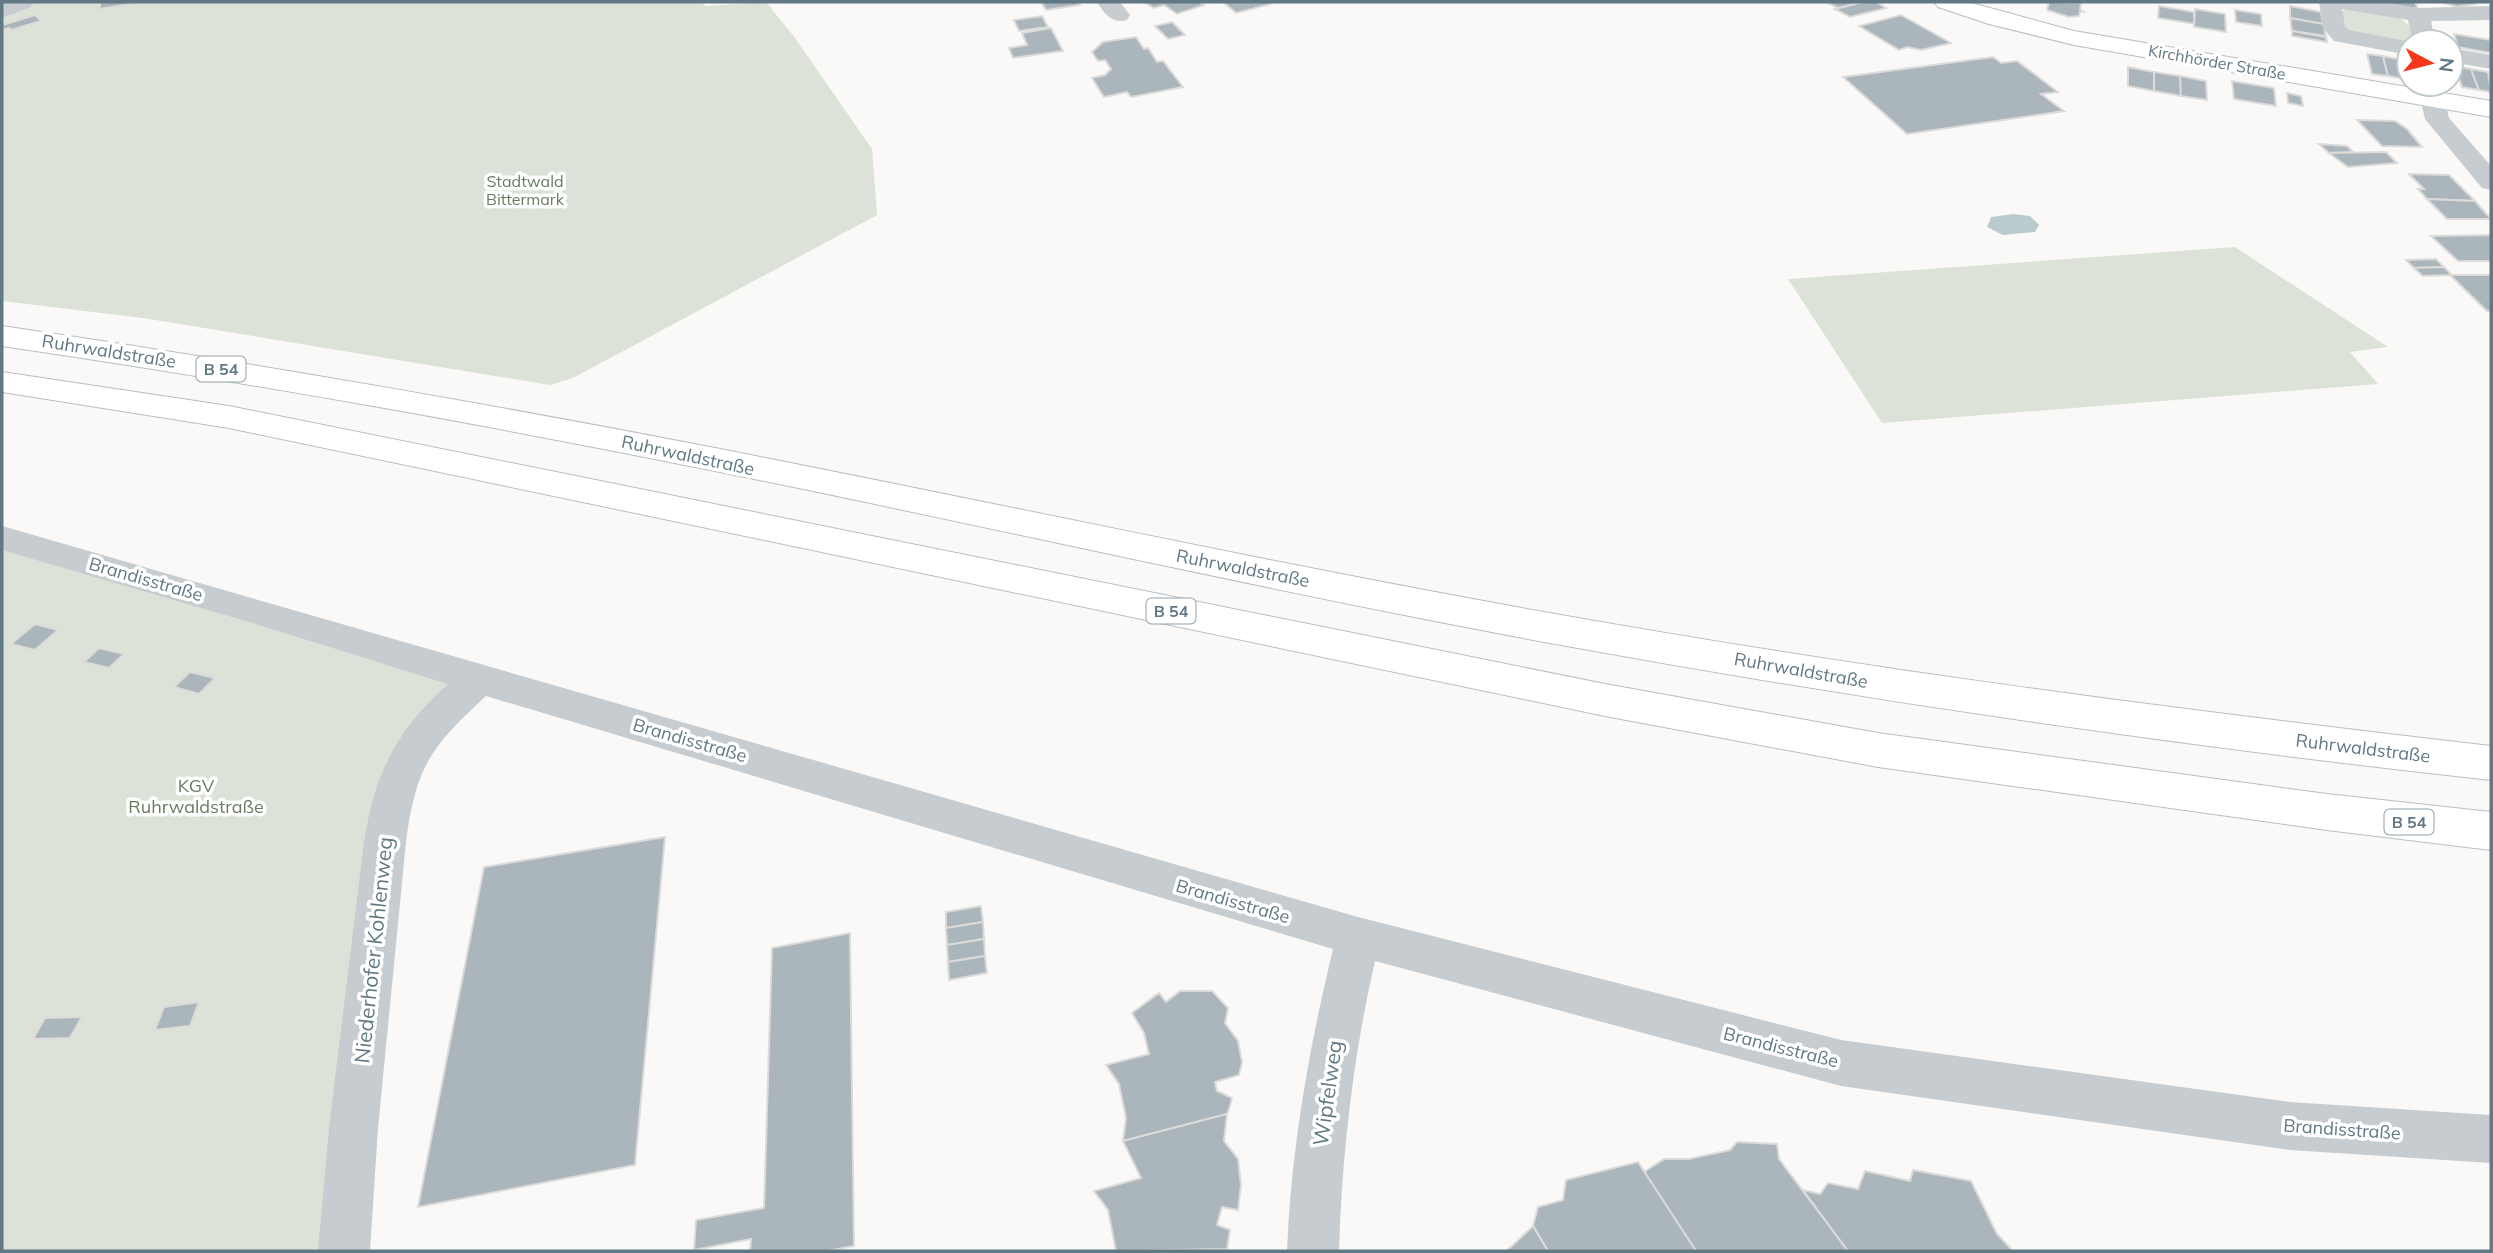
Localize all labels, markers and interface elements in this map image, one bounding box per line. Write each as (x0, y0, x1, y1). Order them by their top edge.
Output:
north arrow (2395, 28, 2465, 98)
street label: Kirchhörder Straße (2147, 40, 2287, 84)
text: N (2434, 56, 2460, 74)
park label: Stadtwald Bittermark (486, 171, 565, 209)
street label: Ruhrwaldstraße (40, 329, 178, 373)
road number: B 54 (196, 356, 246, 382)
street label: Ruhrwaldstraße (619, 430, 757, 480)
street label: Ruhrwaldstraße (1174, 544, 1312, 592)
street label: Brandisstraße (86, 552, 206, 606)
road number: B 54 (1146, 598, 1196, 624)
street label: Ruhrwaldstraße (1732, 647, 1870, 693)
street label: Brandisstraße (630, 713, 750, 767)
street label: Ruhrwaldstraße (2294, 728, 2432, 768)
park label: KGV Ruhrwaldstraße (128, 774, 264, 818)
road number: B 54 (2384, 810, 2434, 834)
street label: Niederhofer Kohlenweg (348, 836, 398, 1064)
street label: Brandisstraße (1173, 874, 1293, 928)
street label: Brandisstraße (1721, 1022, 1841, 1072)
street label: Wipfelweg (1307, 1039, 1347, 1147)
street label: Brandisstraße (2283, 1113, 2401, 1145)

